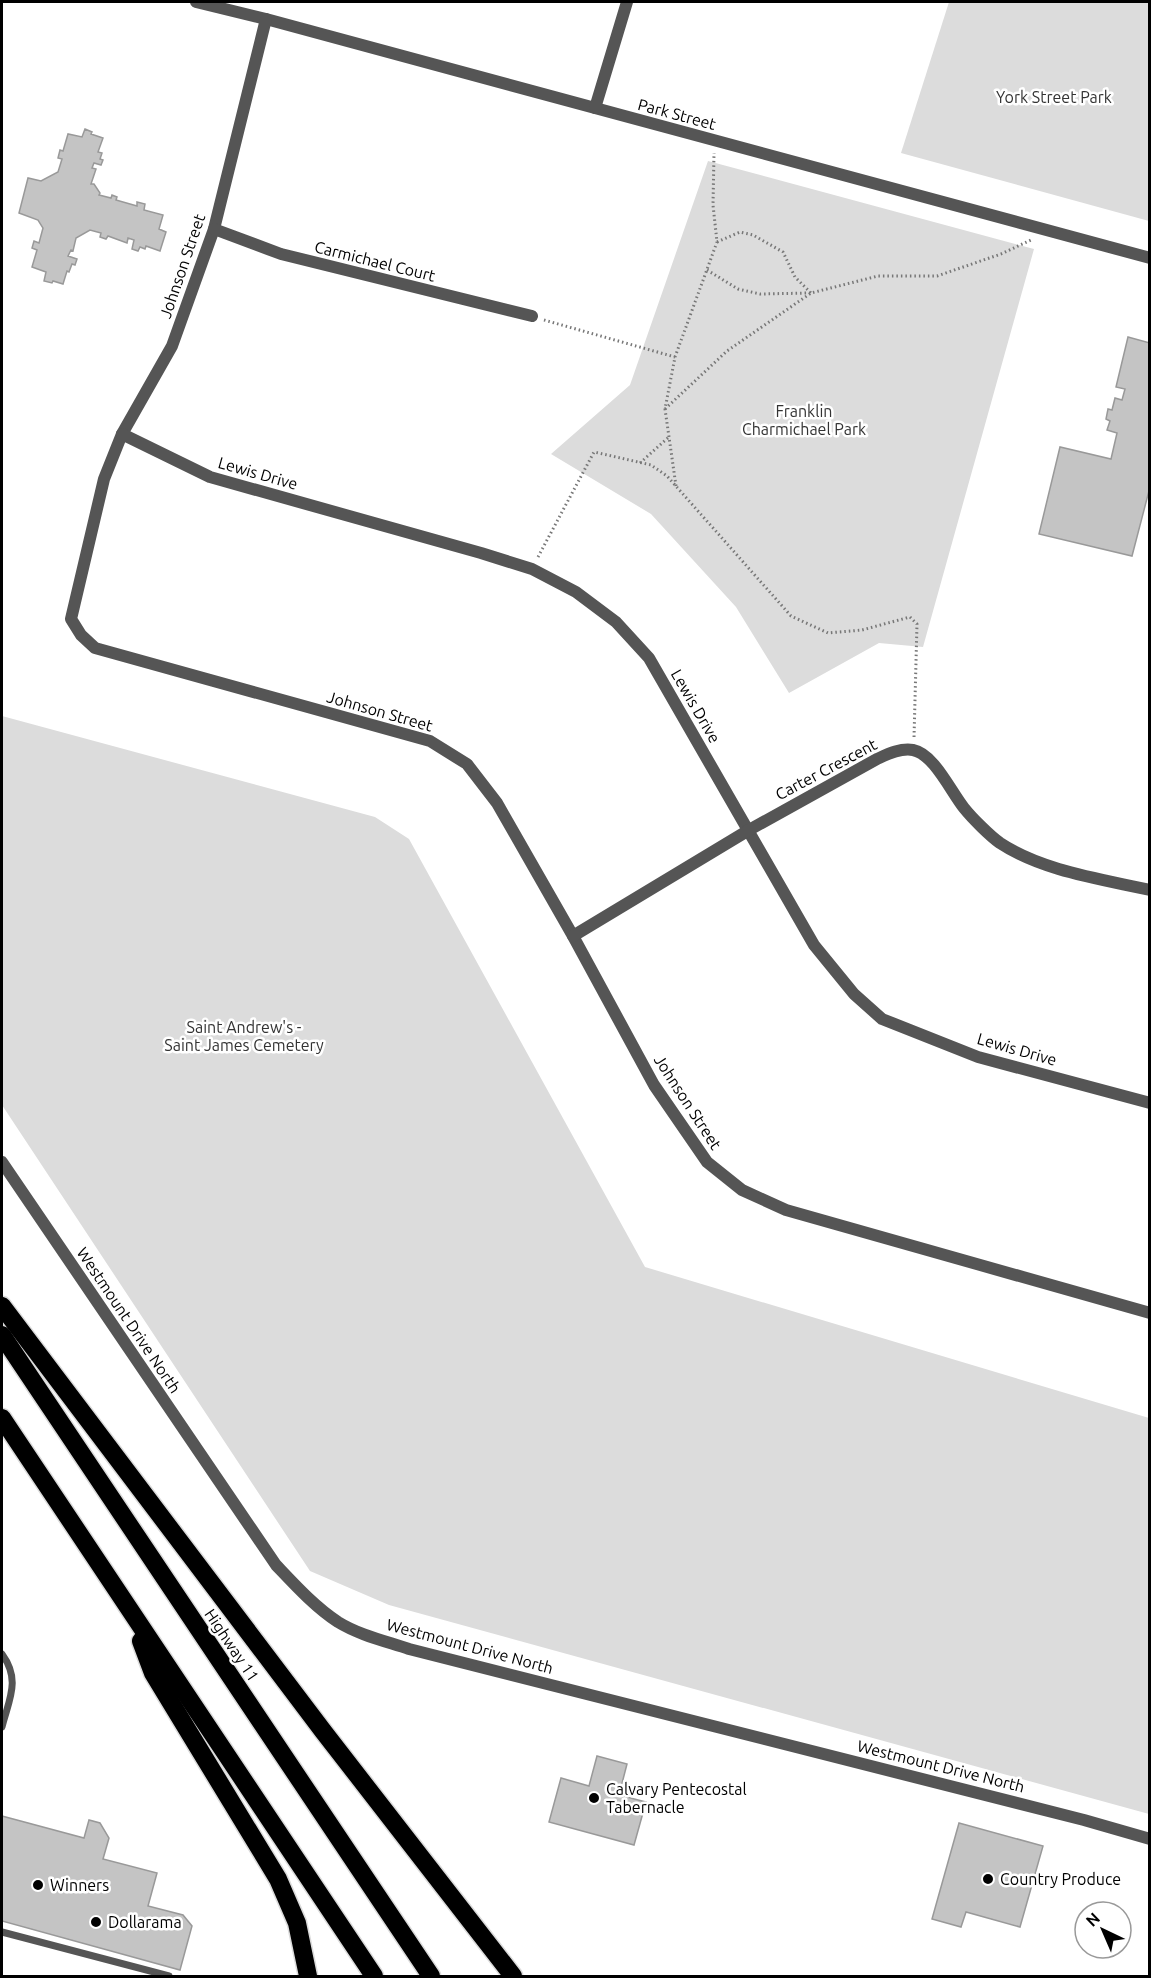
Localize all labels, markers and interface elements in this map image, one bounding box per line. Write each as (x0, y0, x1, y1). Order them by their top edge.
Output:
park label: York Street Park (996, 88, 1112, 106)
street label: Park Street (636, 95, 719, 133)
street label: Johnson Street (156, 211, 209, 321)
street label: Carmichael Court (313, 237, 438, 285)
park label: Franklin Charmichael Park (742, 402, 866, 438)
street label: Lewis Drive (216, 453, 300, 493)
street label: Lewis Drive (668, 666, 724, 746)
street label: Johnson Street (325, 687, 436, 735)
street label: Carter Crescent (772, 734, 880, 803)
park label: Saint Andrew's - Saint James Cemetery (164, 1018, 324, 1054)
street label: Lewis Drive (975, 1029, 1059, 1069)
street label: Johnson Street (651, 1051, 726, 1153)
street label: Westmount Drive North (74, 1244, 184, 1396)
street label: Highway 11 (201, 1605, 263, 1685)
street label: Westmount Drive North (385, 1615, 555, 1677)
street label: Westmount Drive North (855, 1736, 1027, 1796)
place label: Calvary Pentecostal Tabernacle (606, 1780, 747, 1816)
marker: Calvary Pentecostal Tabernacle (587, 1791, 601, 1805)
place label: Country Produce (1000, 1870, 1121, 1888)
marker: Country Produce (981, 1872, 995, 1886)
place label: Winners (50, 1876, 109, 1894)
marker: Winners (31, 1878, 45, 1892)
north arrow (1073, 1900, 1133, 1960)
text: N (1082, 1909, 1103, 1930)
place label: Dollarama (108, 1913, 182, 1931)
marker: Dollarama (89, 1915, 103, 1929)

